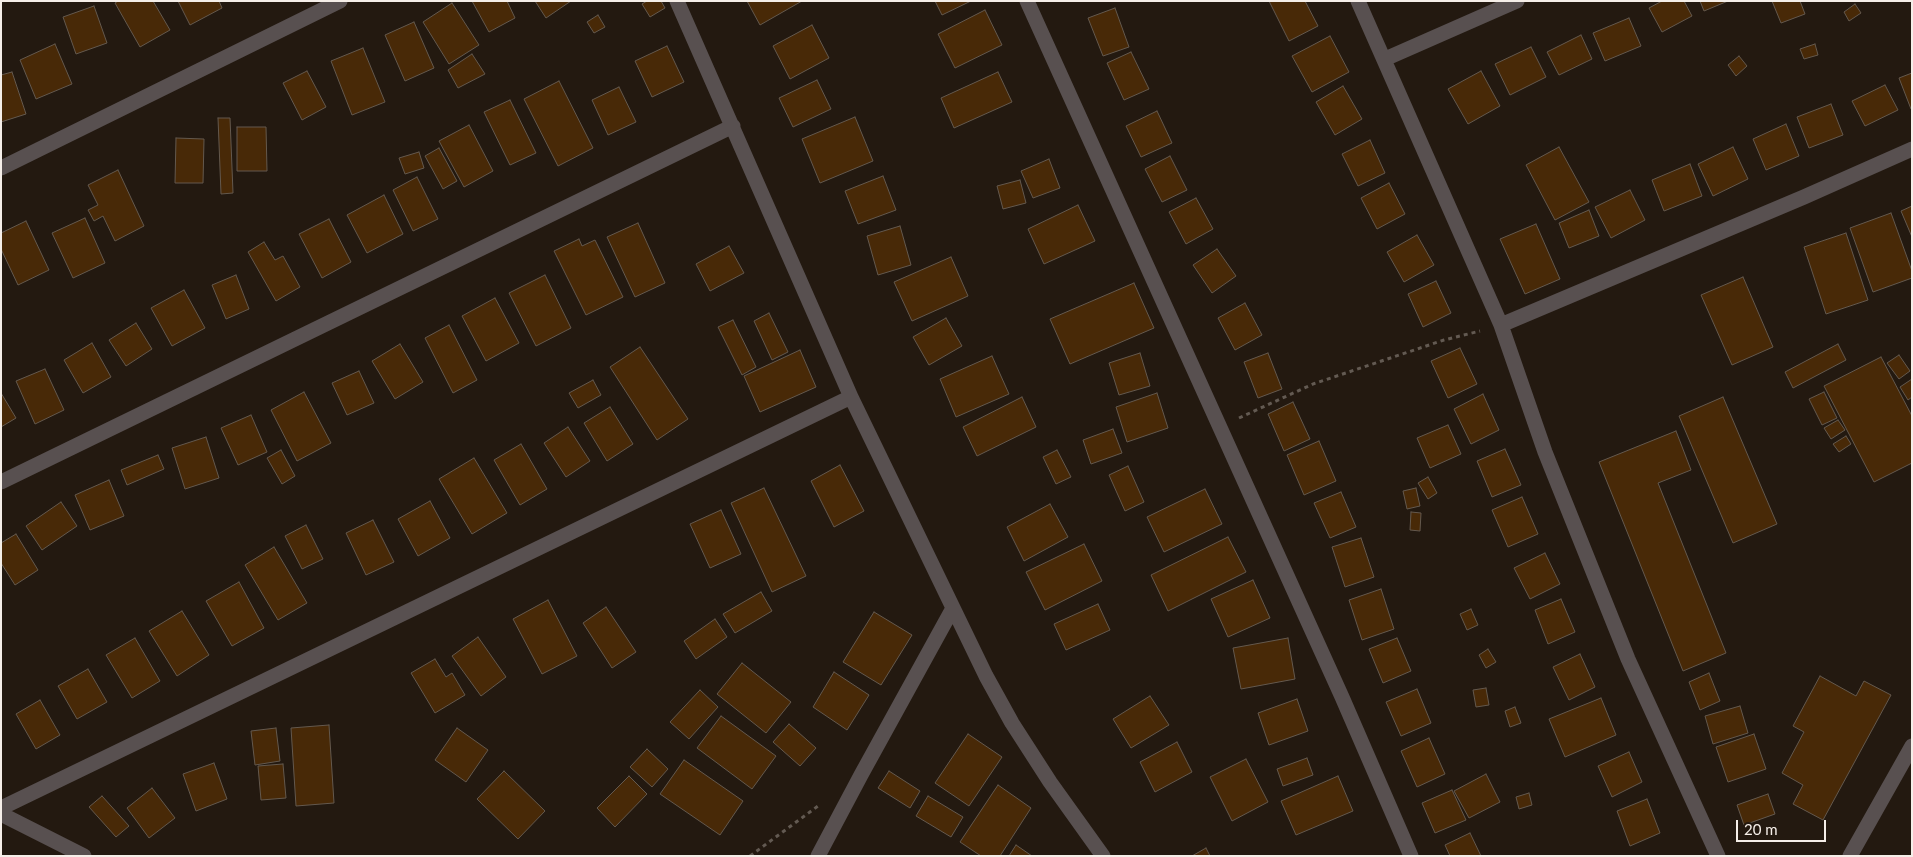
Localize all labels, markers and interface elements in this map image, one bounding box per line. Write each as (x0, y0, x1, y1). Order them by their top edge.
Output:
scale bar (1738, 810, 1828, 842)
text: 20 m (1744, 820, 1778, 838)

